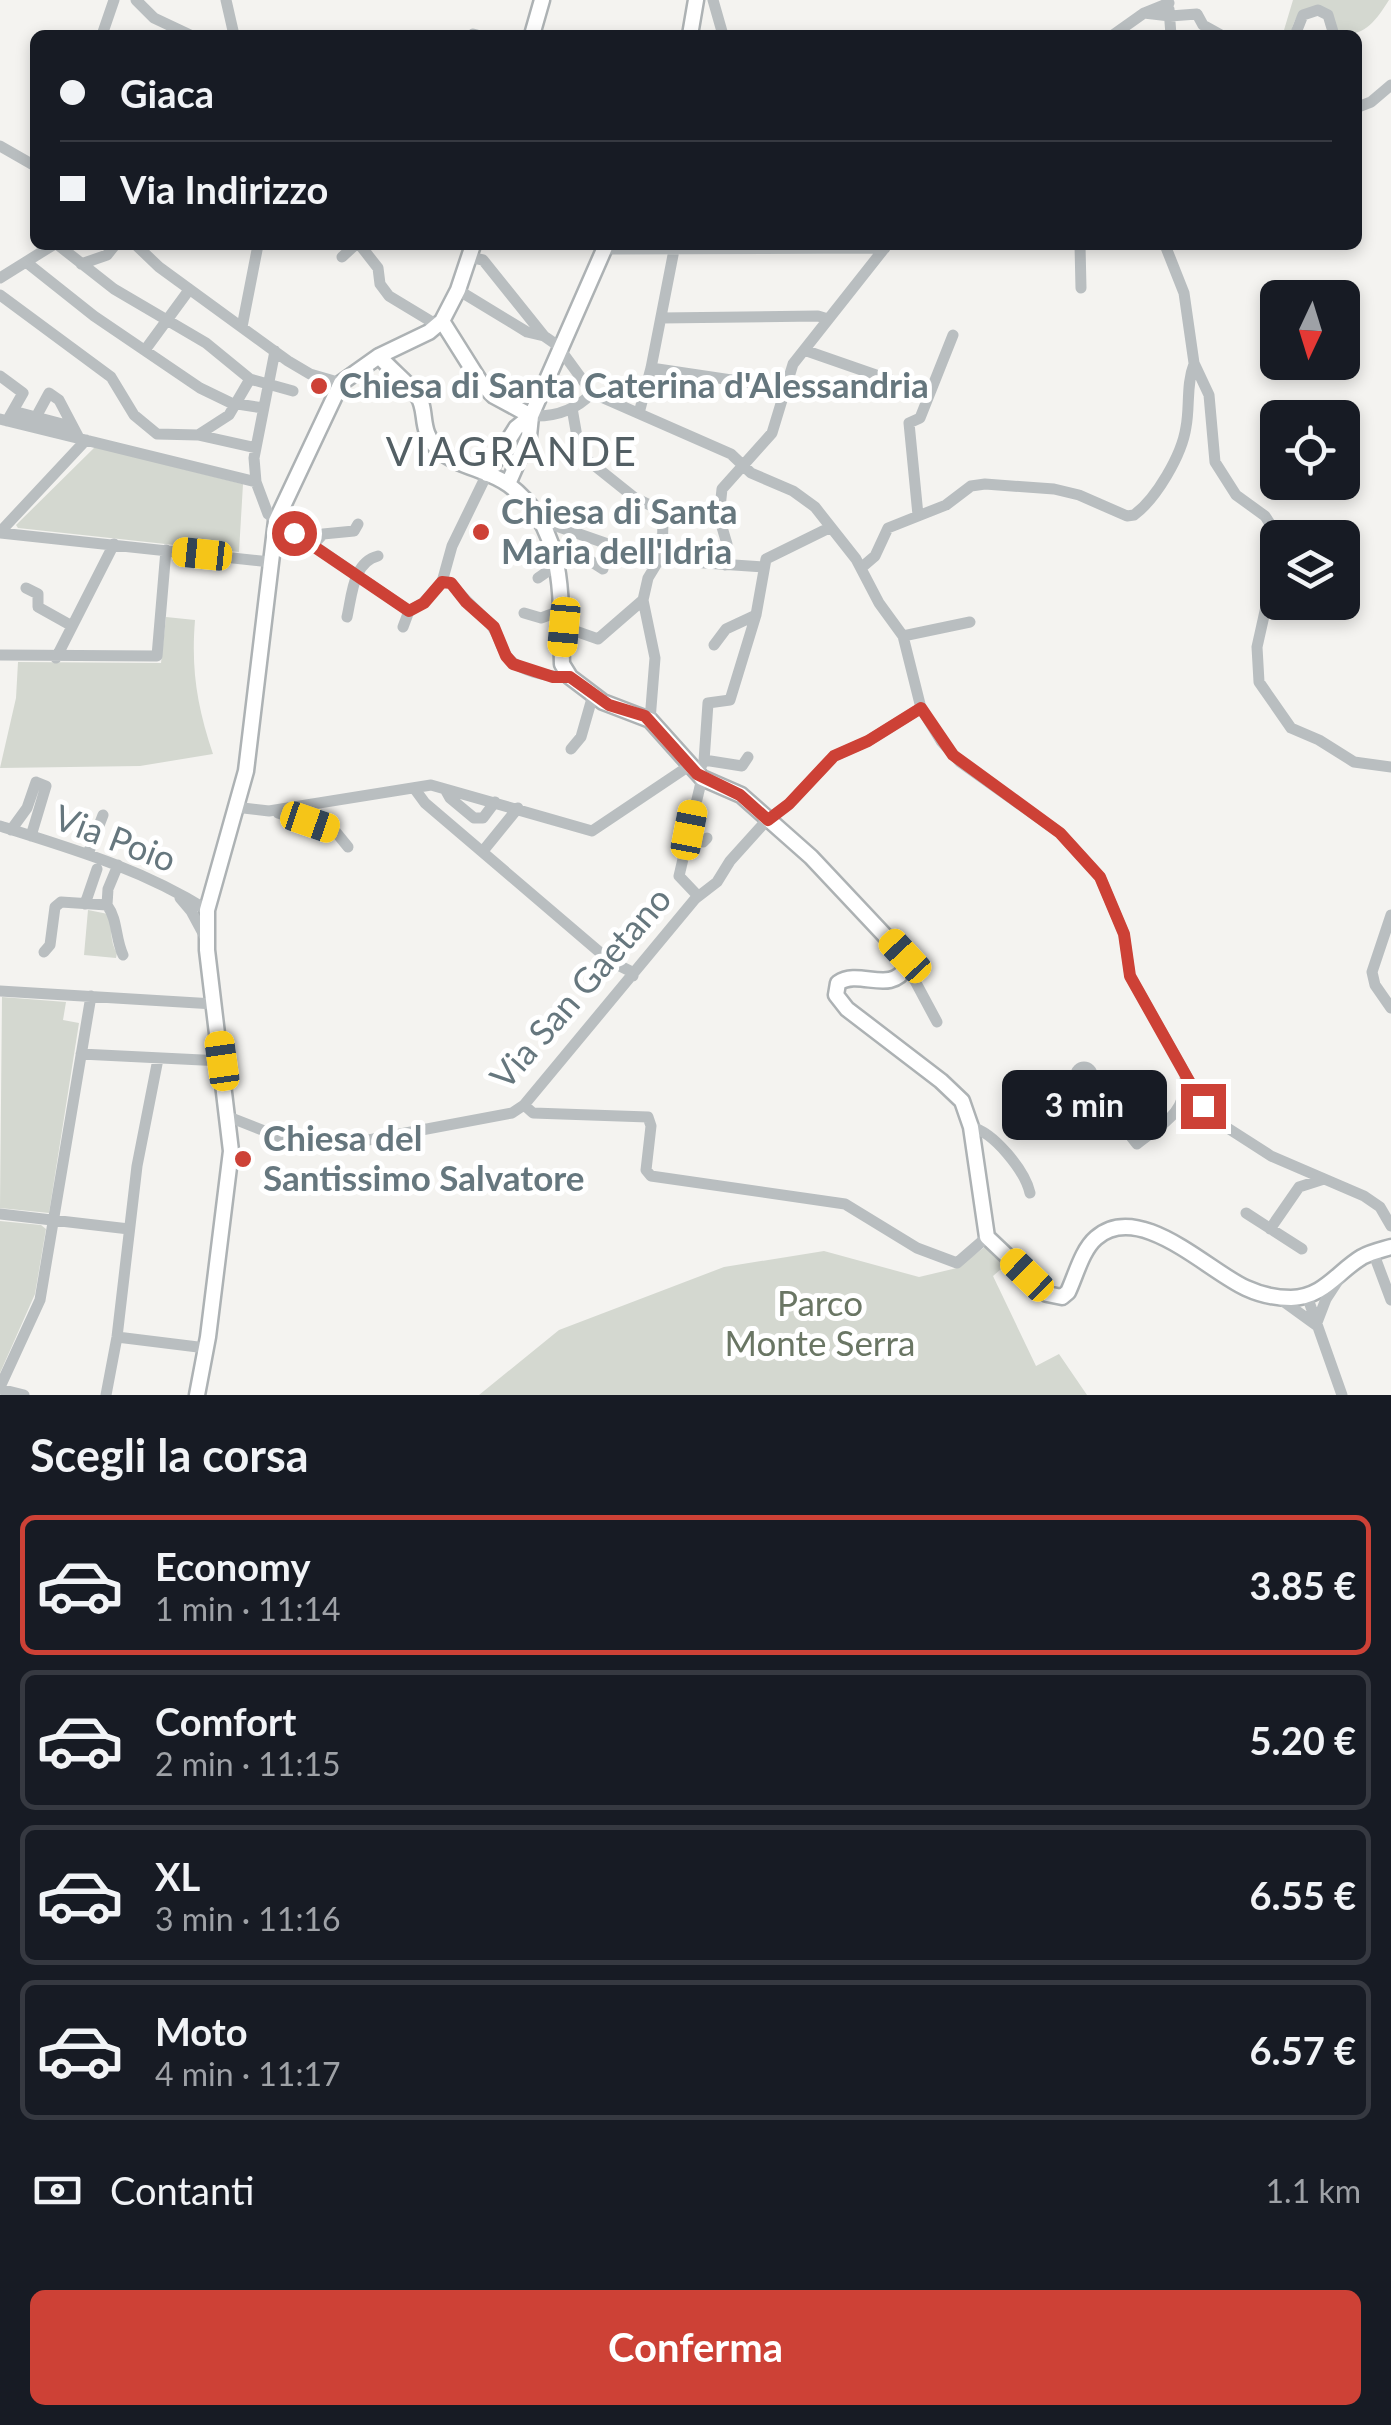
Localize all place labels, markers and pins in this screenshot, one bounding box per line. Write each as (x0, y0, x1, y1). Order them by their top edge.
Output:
place label: Chiesa di Santa Caterina d'Alessandria (339, 363, 929, 405)
marker: Chiesa di Santa Caterina d'Alessandria (308, 375, 330, 397)
place label: Chiesa di Santa Maria dell'Idria (501, 489, 737, 571)
marker: Chiesa di Santa Maria dell'Idria (470, 521, 492, 543)
place label: Chiesa del Santissimo Salvatore (263, 1116, 585, 1198)
marker: Chiesa del Santissimo Salvatore (232, 1148, 254, 1170)

